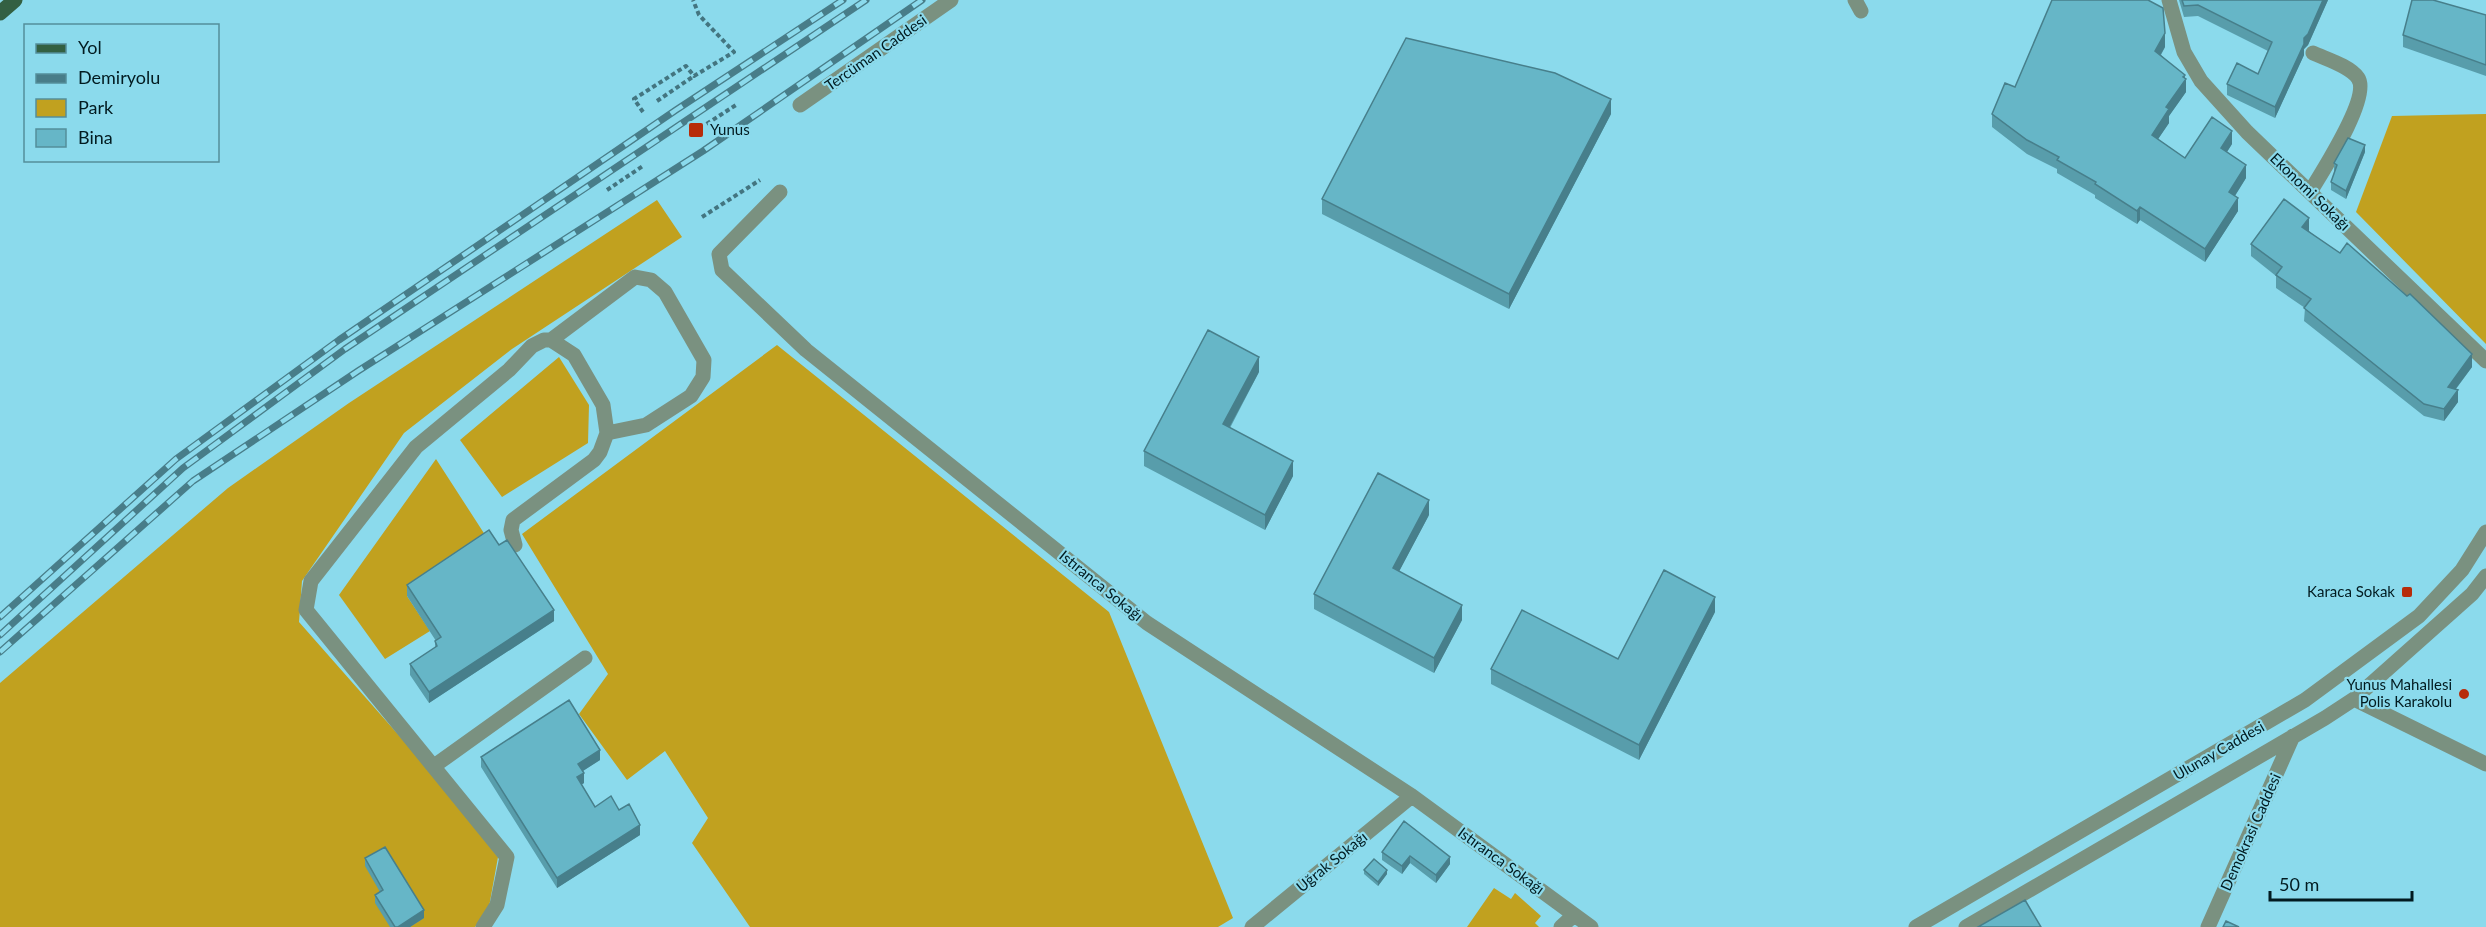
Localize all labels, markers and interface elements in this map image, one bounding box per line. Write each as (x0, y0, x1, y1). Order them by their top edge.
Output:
street label: Tercüman Caddesi (821, 10, 930, 94)
legend (24, 24, 219, 162)
text: Yol (78, 36, 102, 58)
text: Demiryolu (78, 66, 160, 88)
text: Park (78, 96, 114, 118)
place label: Yunus (710, 120, 750, 138)
marker: Yunus (687, 121, 705, 139)
text: Bina (78, 126, 113, 148)
street label: Ekonomi Sokağı (2267, 149, 2354, 234)
street label: Istıranca Sokağı (1056, 546, 1147, 624)
place label: Karaca Sokak (2307, 582, 2395, 600)
marker: Karaca Sokak (2400, 585, 2414, 599)
place label: Yunus Mahallesi Polis Karakolu (2346, 675, 2452, 710)
marker: Yunus Mahallesi Polis Karakolu (2457, 687, 2471, 701)
street label: Ulunay Caddesi (2170, 717, 2267, 783)
street label: Demokrasi Caddesi (2216, 770, 2284, 893)
street label: Istıranca Sokağı (1455, 823, 1548, 898)
street label: Uğrak Sokağı (1292, 827, 1370, 895)
scale bar (2270, 864, 2412, 902)
text: 50 m (2279, 873, 2319, 895)

